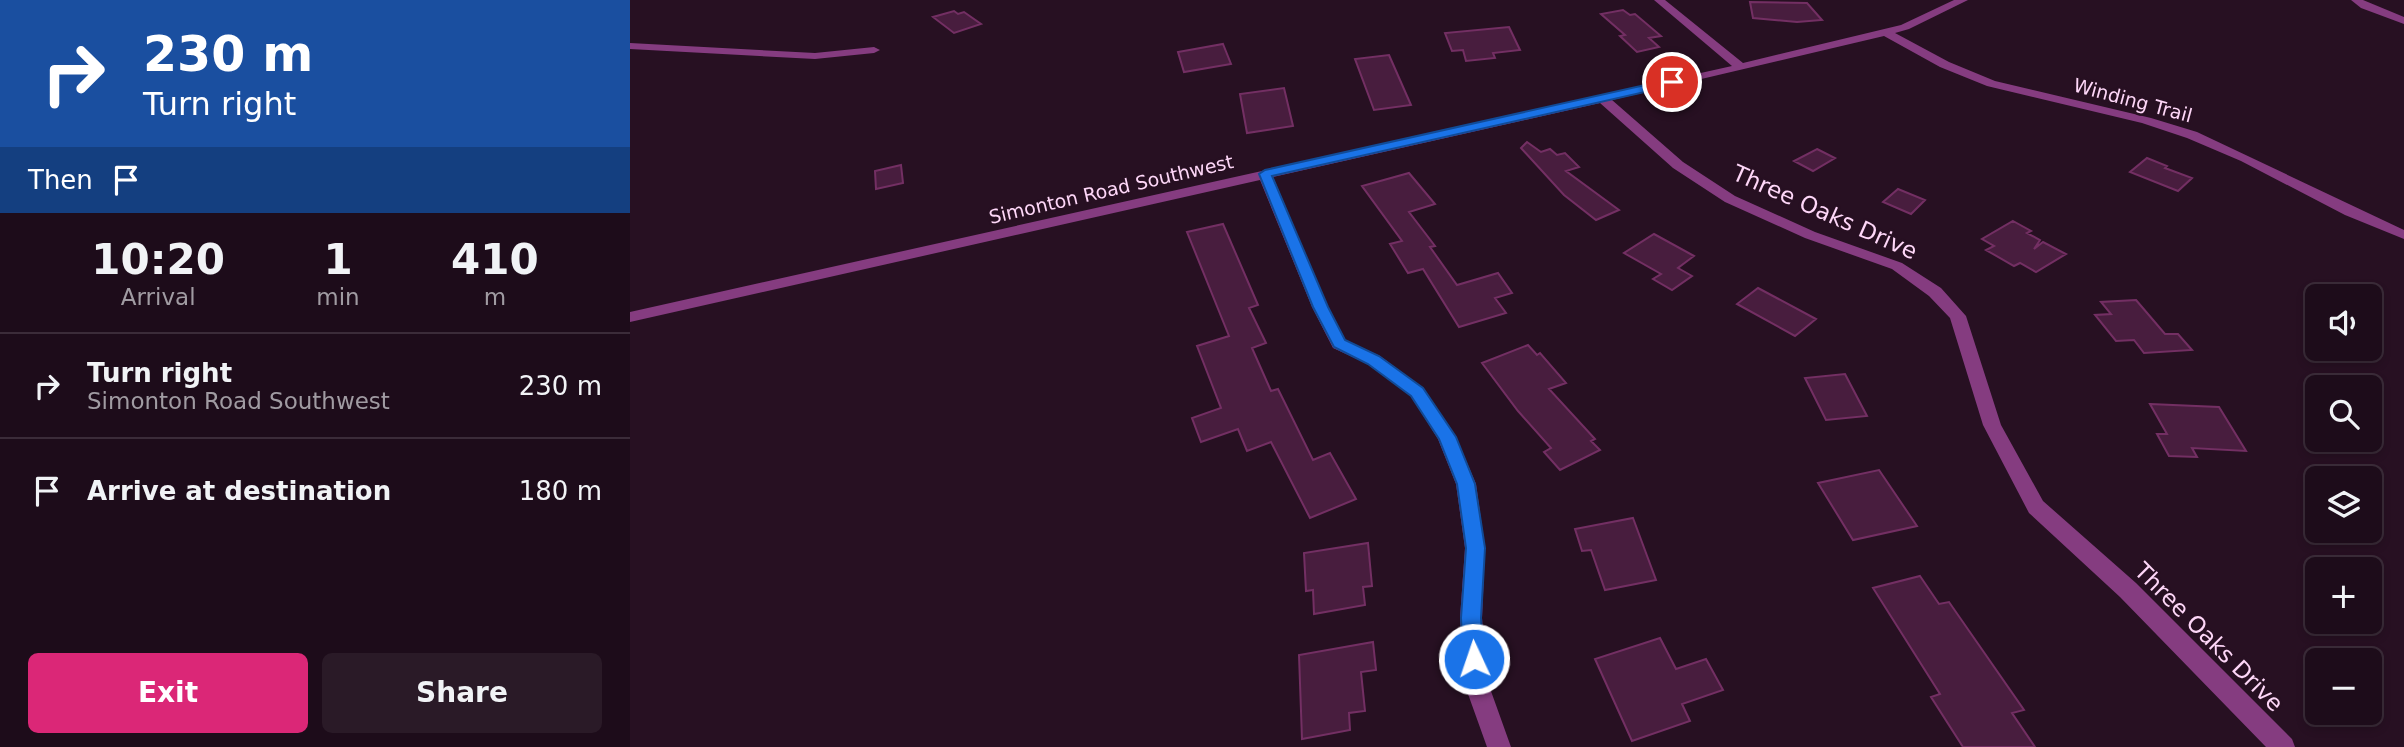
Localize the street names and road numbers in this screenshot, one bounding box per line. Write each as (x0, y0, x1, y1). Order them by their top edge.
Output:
street label: Winding Trail (2071, 74, 2195, 126)
street label: Simonton Road Southwest (987, 150, 1235, 228)
street label: Three Oaks Drive (1728, 159, 1921, 264)
street label: Three Oaks Drive (2129, 557, 2289, 717)

